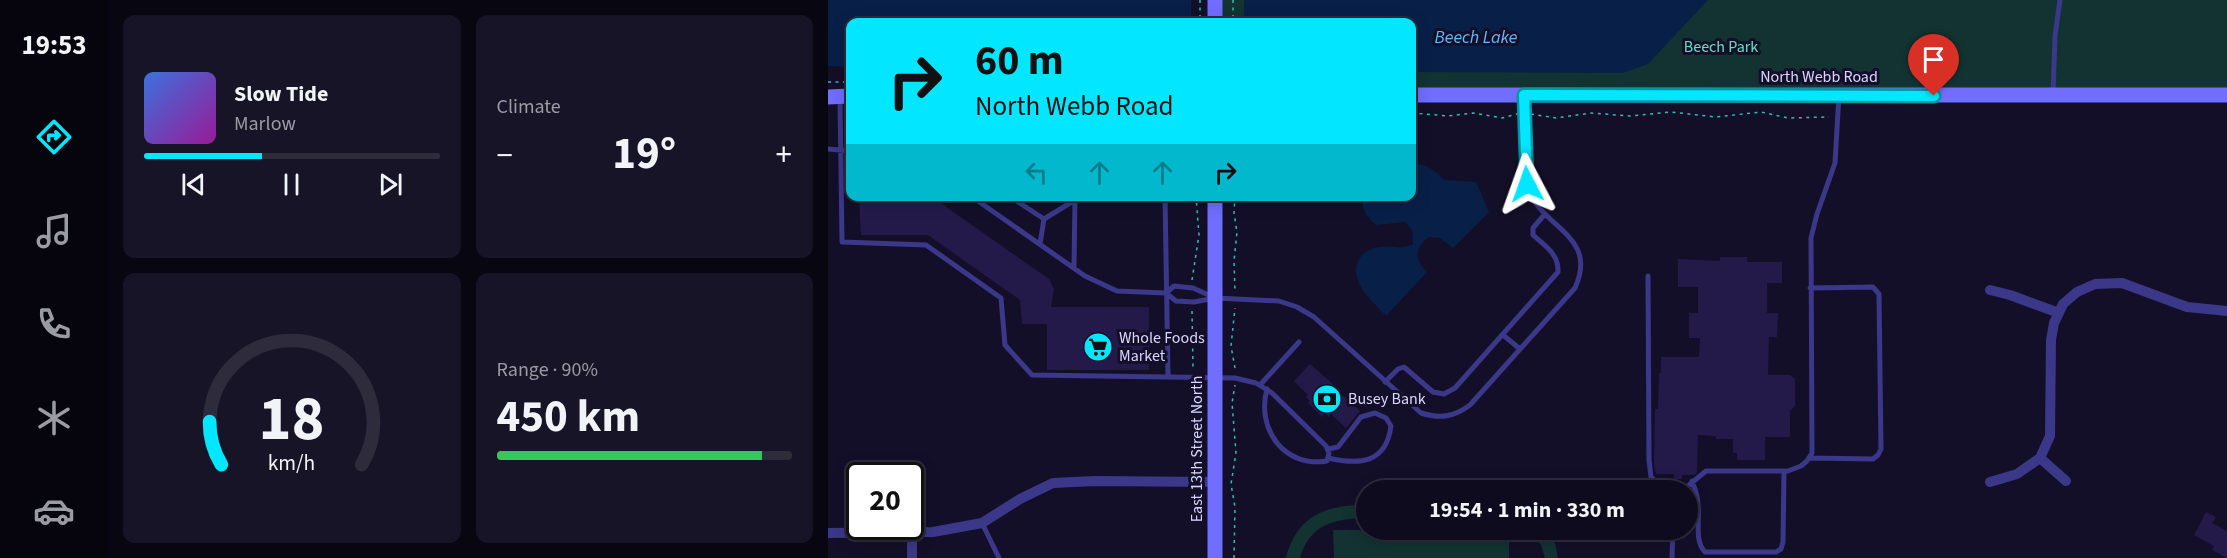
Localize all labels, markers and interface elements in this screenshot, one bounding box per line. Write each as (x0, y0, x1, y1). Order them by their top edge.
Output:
water label: Beech Lake (1435, 25, 1518, 50)
text: 19:53 (21, 26, 87, 65)
text: 60 m (975, 31, 1064, 91)
pin (1908, 34, 1959, 96)
park label: Beech Park (1684, 36, 1758, 58)
icon: right (876, 42, 954, 120)
icon: arrive (1917, 43, 1950, 76)
street label: North Webb Road (1760, 66, 1878, 88)
text: Slow Tide (234, 78, 328, 110)
text: North Webb Road (975, 87, 1174, 126)
text: Climate (497, 93, 561, 121)
text: Marlow (234, 110, 296, 138)
icon: directions (33, 116, 75, 158)
text: 19° (612, 122, 676, 186)
text: − (497, 132, 513, 179)
text: + (776, 132, 792, 179)
position arrow (1495, 152, 1559, 216)
icon: left (1020, 156, 1053, 189)
icon: ahead (1083, 156, 1116, 189)
icon: ahead (1146, 156, 1179, 189)
icon: right (1209, 156, 1242, 189)
icon: previous (177, 168, 210, 201)
icon: pause (275, 168, 308, 201)
icon: next (374, 168, 407, 201)
icon: music (33, 210, 75, 252)
icon: phone (33, 303, 75, 345)
place label: Whole Foods Market (1119, 327, 1205, 367)
supermarket icon: Whole Foods Market (1082, 331, 1114, 363)
text: Range · 90% (497, 356, 598, 384)
text: 18 (259, 375, 325, 464)
street label: East 13th Street North (1186, 376, 1208, 522)
bank icon: Busey Bank (1311, 383, 1343, 415)
text: 450 km (497, 385, 640, 449)
place label: Busey Bank (1348, 388, 1426, 410)
icon: climate (33, 397, 75, 439)
text: km/h (268, 448, 316, 479)
speed limit sign: 20 (846, 462, 924, 540)
icon: car (33, 490, 75, 532)
text: 19:54 · 1 min · 330 m (1429, 494, 1625, 526)

